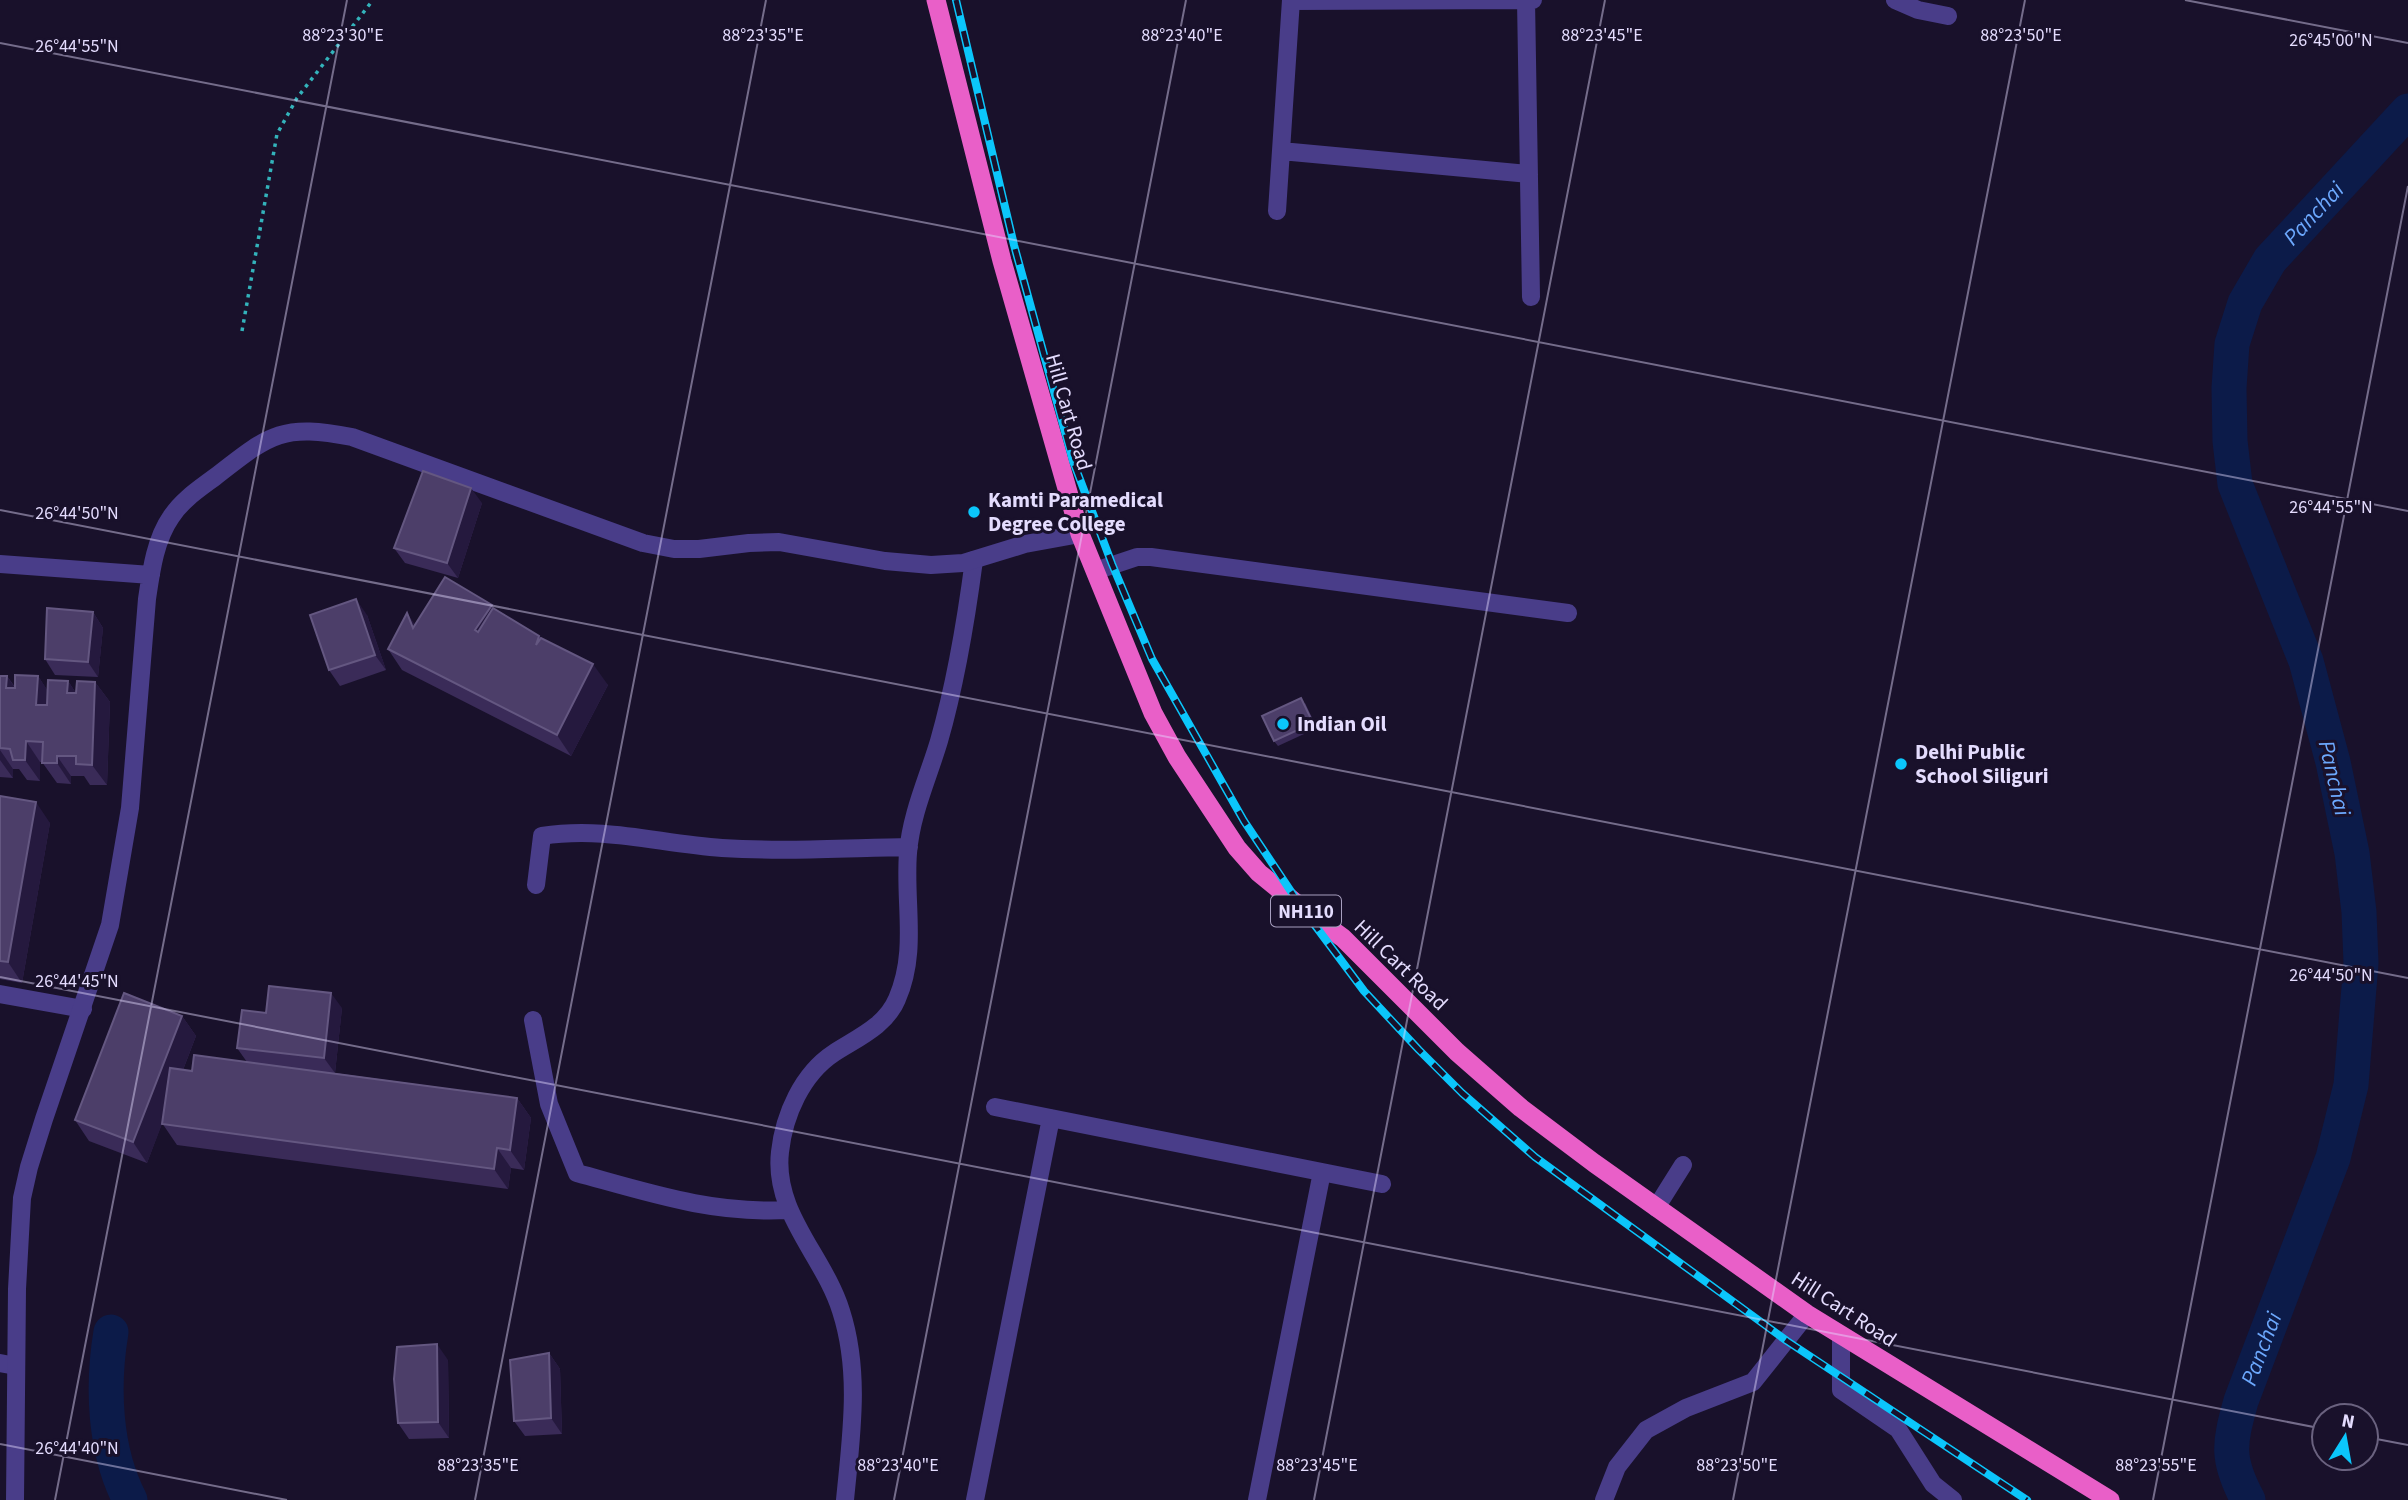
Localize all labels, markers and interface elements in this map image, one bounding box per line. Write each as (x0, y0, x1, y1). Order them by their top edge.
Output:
text: 88°23'30"E (302, 23, 384, 48)
text: 88°23'35"E (722, 23, 804, 48)
text: 88°23'40"E (1141, 23, 1223, 48)
text: 88°23'45"E (1561, 23, 1643, 48)
text: 88°23'50"E (1980, 23, 2062, 48)
text: 26°45'00"N (2289, 28, 2373, 53)
text: 26°44'55"N (35, 34, 119, 59)
water label: Panchai (2276, 174, 2352, 253)
street label: Hill Cart Road (1038, 350, 1100, 474)
place label: Kamti Paramedical Degree College (988, 485, 1163, 539)
text: 26°44'55"N (2289, 495, 2373, 520)
text: 26°44'50"N (35, 501, 119, 526)
marker: Kamti Paramedical Degree College (966, 504, 982, 520)
place label: Indian Oil (1297, 709, 1387, 739)
marker: Indian Oil (1275, 716, 1291, 732)
place label: Delhi Public School Siliguri (1915, 737, 2049, 791)
water label: Panchai (2310, 737, 2359, 820)
marker: Delhi Public School Siliguri (1893, 756, 1909, 772)
road number: NH110 (1271, 896, 1341, 926)
street label: Hill Cart Road (1347, 913, 1455, 1017)
text: 26°44'50"N (2289, 963, 2373, 988)
text: 26°44'45"N (35, 969, 119, 994)
street label: Hill Cart Road (1786, 1264, 1902, 1354)
water label: Panchai (2232, 1307, 2290, 1391)
north arrow (2310, 1402, 2380, 1472)
text: N (2339, 1407, 2357, 1436)
text: 26°44'40"N (35, 1436, 119, 1461)
text: 88°23'35"E (437, 1453, 519, 1478)
text: 88°23'40"E (857, 1453, 939, 1478)
text: 88°23'45"E (1276, 1453, 1358, 1478)
text: 88°23'50"E (1696, 1453, 1778, 1478)
text: 88°23'55"E (2115, 1453, 2197, 1478)

